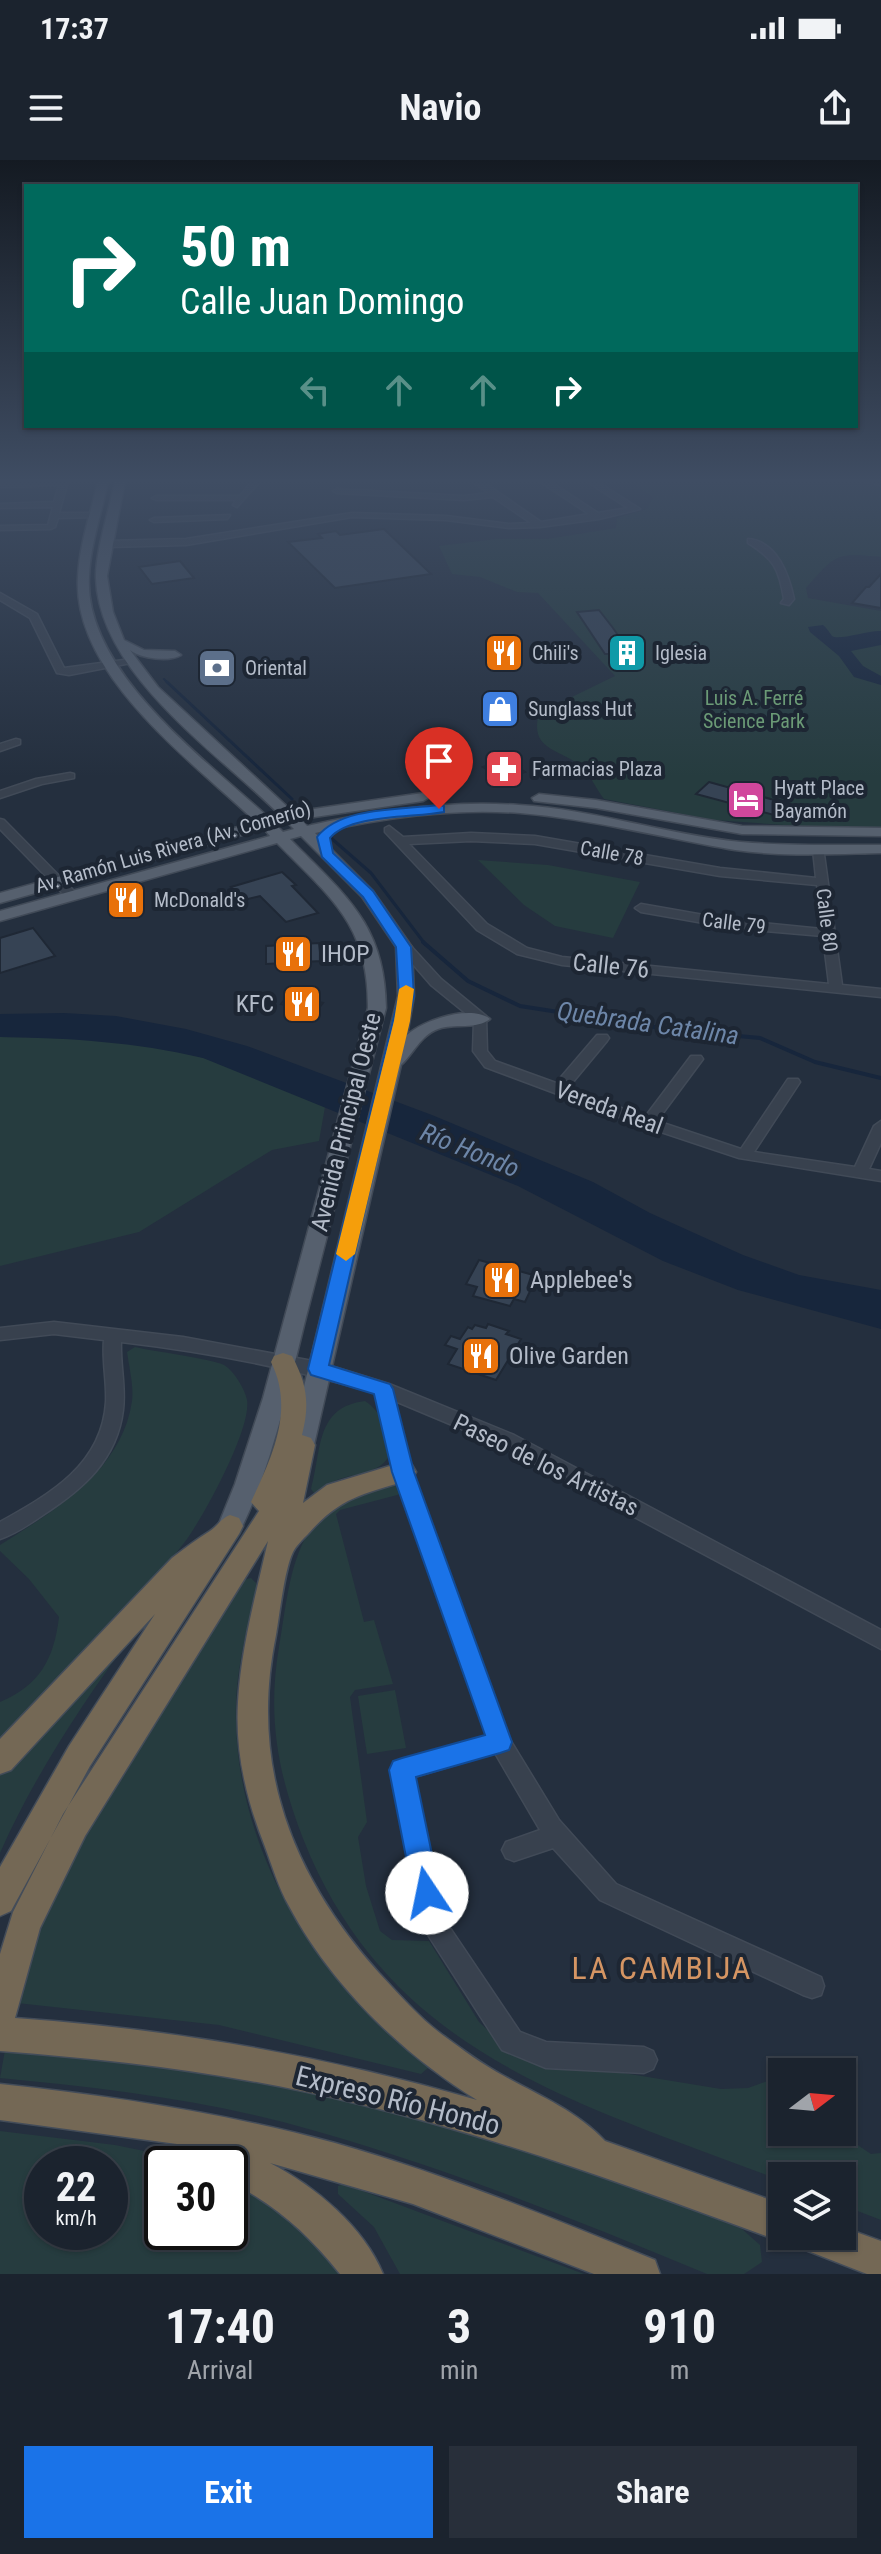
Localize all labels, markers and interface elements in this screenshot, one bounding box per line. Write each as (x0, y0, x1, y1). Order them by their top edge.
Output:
text: 17:37 (40, 11, 109, 46)
icon: menu (24, 86, 68, 130)
icon: share (813, 86, 857, 130)
text: Navio (400, 87, 481, 129)
text: 50 m (180, 214, 291, 280)
icon: right (48, 216, 152, 320)
text: Calle Juan Domingo (180, 281, 464, 323)
icon: left (293, 368, 337, 412)
icon: ahead (377, 368, 421, 412)
icon: ahead (461, 368, 505, 412)
icon: right (545, 368, 589, 412)
restaurant icon: Chili's (483, 632, 525, 674)
building icon: Iglesia (606, 632, 648, 674)
place label: Chili's (532, 641, 579, 665)
place label: Iglesia (655, 641, 707, 665)
bank icon: Oriental (196, 647, 238, 689)
place label: Oriental (245, 656, 307, 680)
park label: Luis A. Ferré Science Park (703, 686, 805, 733)
shop icon: Sunglass Hut (479, 688, 521, 730)
place label: Sunglass Hut (528, 697, 633, 721)
pin (405, 727, 473, 809)
icon: arrive (417, 739, 461, 783)
pharmacy icon: Farmacias Plaza (483, 748, 525, 790)
place label: Farmacias Plaza (532, 757, 662, 781)
place label: Hyatt Place Bayamón (774, 776, 864, 823)
hotel icon: Hyatt Place Bayamón (725, 779, 767, 821)
street label: Av. Ramón Luis Rivera (Av. Comerío) (32, 796, 314, 898)
street label: Calle 78 (578, 836, 646, 870)
restaurant icon: McDonald's (105, 879, 147, 921)
street label: Calle 80 (811, 887, 843, 953)
place label: McDonald's (154, 888, 245, 912)
street label: Calle 79 (701, 907, 767, 939)
restaurant icon: IHOP (272, 933, 314, 975)
place label: IHOP (321, 940, 370, 968)
street label: Calle 76 (571, 948, 651, 984)
restaurant icon: KFC (281, 983, 323, 1025)
place label: KFC (236, 990, 274, 1018)
water label: Quebrada Catalina (555, 995, 741, 1051)
street label: Avenida Principal Oeste (305, 1010, 387, 1234)
street label: Vereda Real (551, 1076, 667, 1140)
water label: Río Hondo (416, 1117, 524, 1183)
restaurant icon: Applebee's (481, 1259, 523, 1301)
place label: Applebee's (530, 1266, 633, 1294)
restaurant icon: Olive Garden (460, 1335, 502, 1377)
place label: Olive Garden (509, 1342, 629, 1370)
street label: Paseo de los Artistas (449, 1408, 643, 1522)
position arrow (385, 1851, 469, 1935)
district label: LA CAMBIJA (571, 1949, 753, 1987)
north arrow (768, 2058, 856, 2146)
map controls (768, 2058, 856, 2250)
street label: Expreso Río Hondo (292, 2059, 504, 2142)
speed limit sign: 30 (144, 2146, 248, 2250)
button: layers (768, 2162, 856, 2250)
text: 22 (56, 2164, 96, 2211)
text: km/h (55, 2206, 97, 2230)
text: 17:40 (165, 2298, 275, 2355)
text: 3 (447, 2298, 471, 2355)
text: 910 (643, 2298, 716, 2355)
text: Arrival (187, 2355, 253, 2385)
text: min (440, 2355, 478, 2385)
text: m (670, 2355, 689, 2385)
button: Exit (24, 2446, 433, 2538)
button: Share (449, 2446, 857, 2538)

